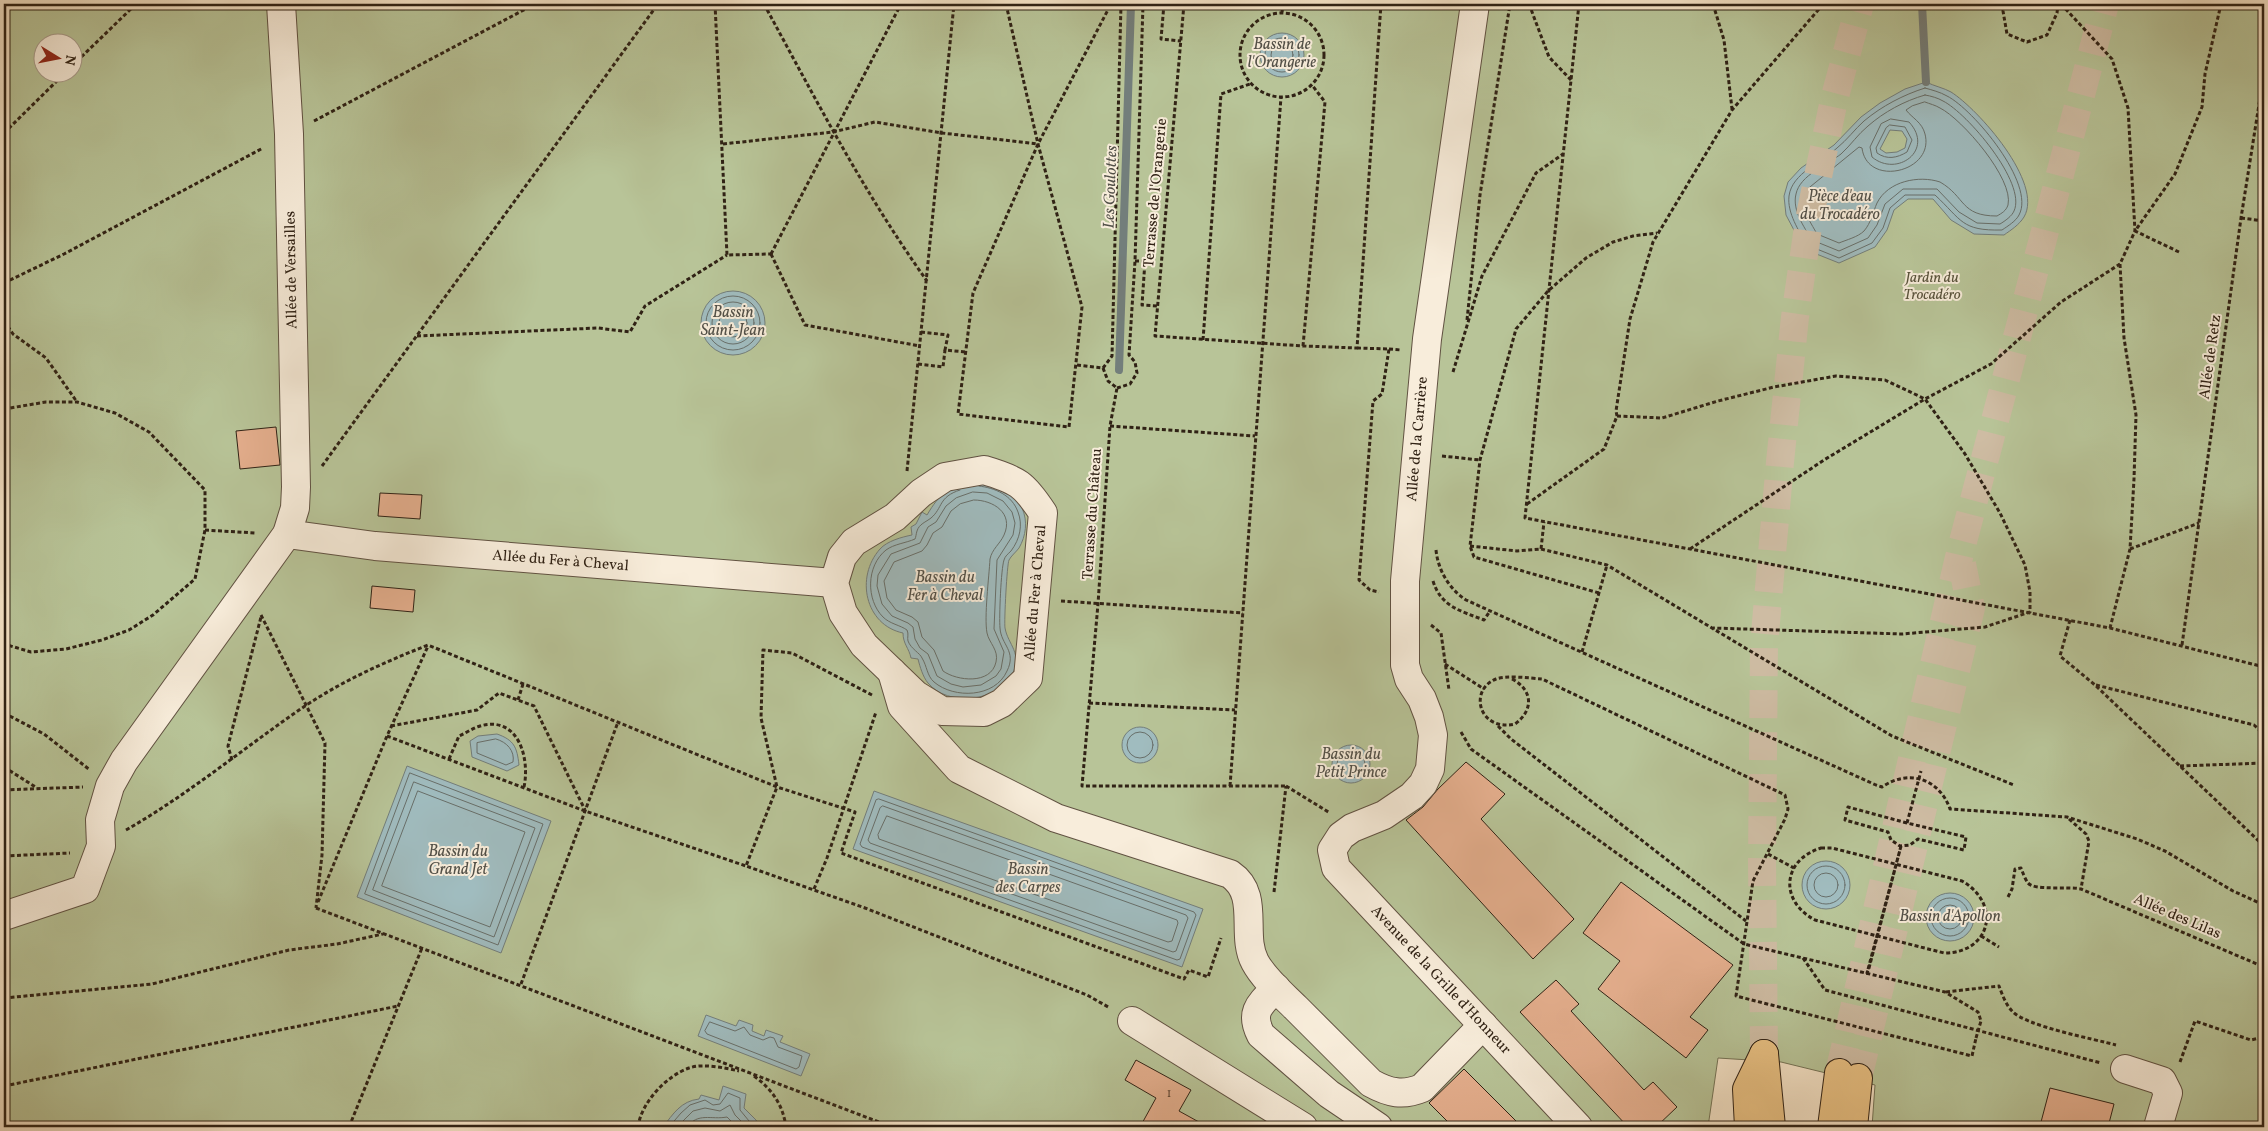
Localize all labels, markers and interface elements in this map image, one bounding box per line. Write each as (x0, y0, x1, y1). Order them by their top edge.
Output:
north arrow (32, 32, 82, 82)
water label: Bassin de l'Orangerie (1248, 34, 1316, 74)
text: N (59, 53, 80, 67)
street label: Terrasse de l'Orangerie (1139, 117, 1173, 269)
water label: Les Goulottes (1099, 145, 1123, 229)
water label: Pièce d'eau du Trocadéro (1800, 186, 1880, 226)
street label: Allée de Versailles (280, 211, 304, 329)
park label: Jardin du Trocadéro (1903, 268, 1961, 306)
water label: Bassin Saint-Jean (701, 302, 765, 342)
street label: Allée de Retz (2195, 313, 2227, 401)
street label: Allée de la Carrière (1402, 376, 1434, 502)
street label: Terrasse du Château (1078, 447, 1108, 581)
street label: Allée du Fer à Cheval (1020, 524, 1052, 662)
street label: Allée du Fer à Cheval (491, 545, 630, 577)
water label: Bassin du Fer à Cheval (907, 567, 983, 607)
water label: Bassin du Petit Prince (1316, 744, 1387, 784)
water label: Bassin du Grand Jet (428, 841, 488, 881)
water label: Bassin des Carpes (995, 859, 1061, 899)
street label: Allée des Lilas (2130, 889, 2224, 945)
street label: Avenue de la Grille d'Honneur (1366, 901, 1516, 1059)
water label: Bassin d'Apollon (1899, 906, 2001, 928)
house number: 1 (1167, 1086, 1171, 1102)

